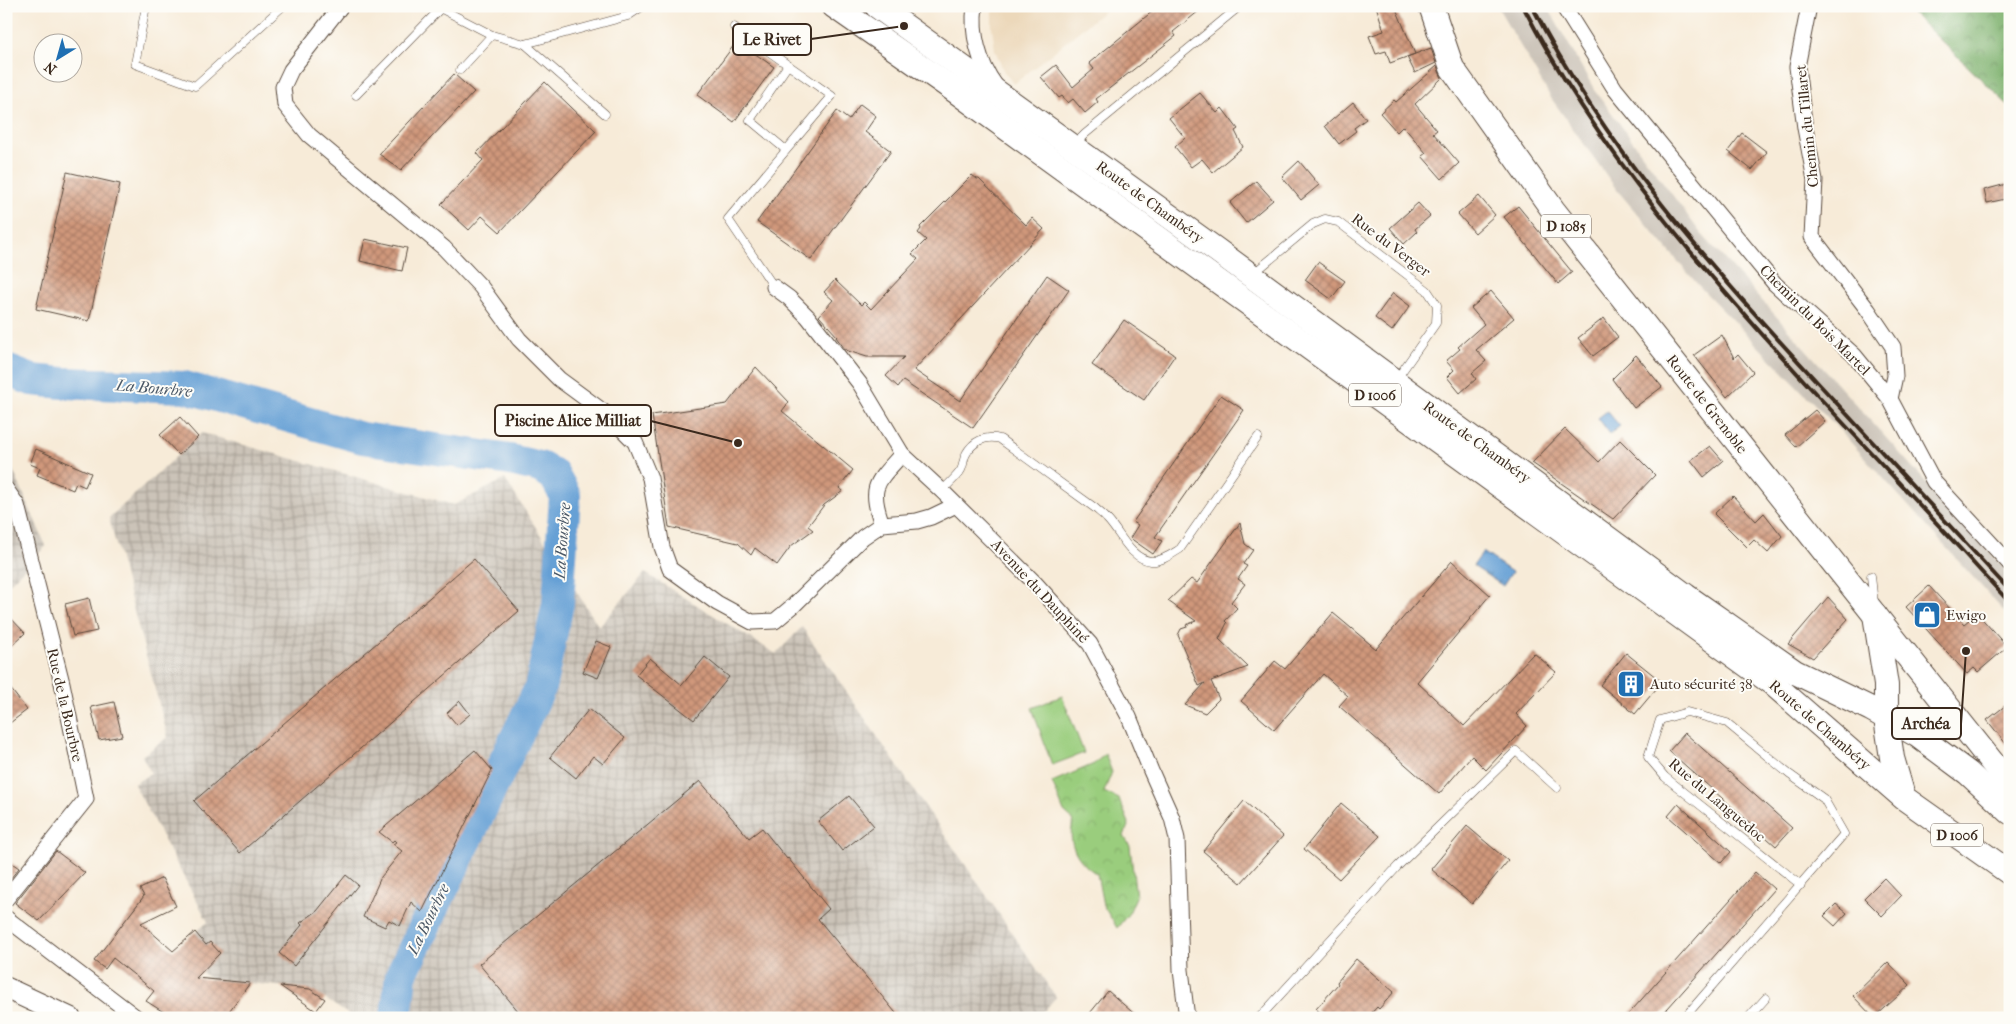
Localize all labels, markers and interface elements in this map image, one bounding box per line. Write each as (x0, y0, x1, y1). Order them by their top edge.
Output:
callout: Le Rivet (733, 24, 811, 55)
text: Le Rivet (743, 30, 802, 49)
north arrow (32, 32, 82, 82)
text: N (41, 58, 60, 78)
street label: Chemin du Tillaret (1792, 63, 1822, 188)
street label: Route de Chambéry (1093, 157, 1208, 248)
street label: Rue du Verger (1348, 210, 1434, 281)
road number: D 1085 (1541, 215, 1591, 238)
street label: Chemin du Bois Martel (1756, 261, 1874, 379)
street label: Route de Grenoble (1663, 351, 1752, 458)
water label: La Bourbre (114, 375, 193, 401)
road number: D 1006 (1349, 384, 1401, 406)
street label: Route de Chambéry (1420, 397, 1535, 488)
callout: Piscine Alice Milliat (495, 405, 651, 436)
text: Piscine Alice Milliat (505, 411, 642, 430)
water label: La Bourbre (550, 502, 574, 581)
street label: Avenue du Dauphiné (987, 535, 1093, 647)
shop icon: Ewigo (1912, 600, 1942, 630)
place label: Ewigo (1946, 606, 1986, 624)
street label: Rue de la Bourbre (43, 646, 87, 764)
building icon: Auto sécurité 38 (1616, 669, 1646, 699)
place label: Auto sécurité 38 (1649, 675, 1753, 693)
street label: Route de Chambéry (1765, 676, 1875, 775)
callout: Archéa (1892, 708, 1961, 739)
text: Archéa (1901, 714, 1951, 733)
street label: Rue du Languedoc (1665, 754, 1769, 846)
road number: D 1006 (1931, 824, 1983, 846)
water label: La Bourbre (402, 880, 453, 958)

